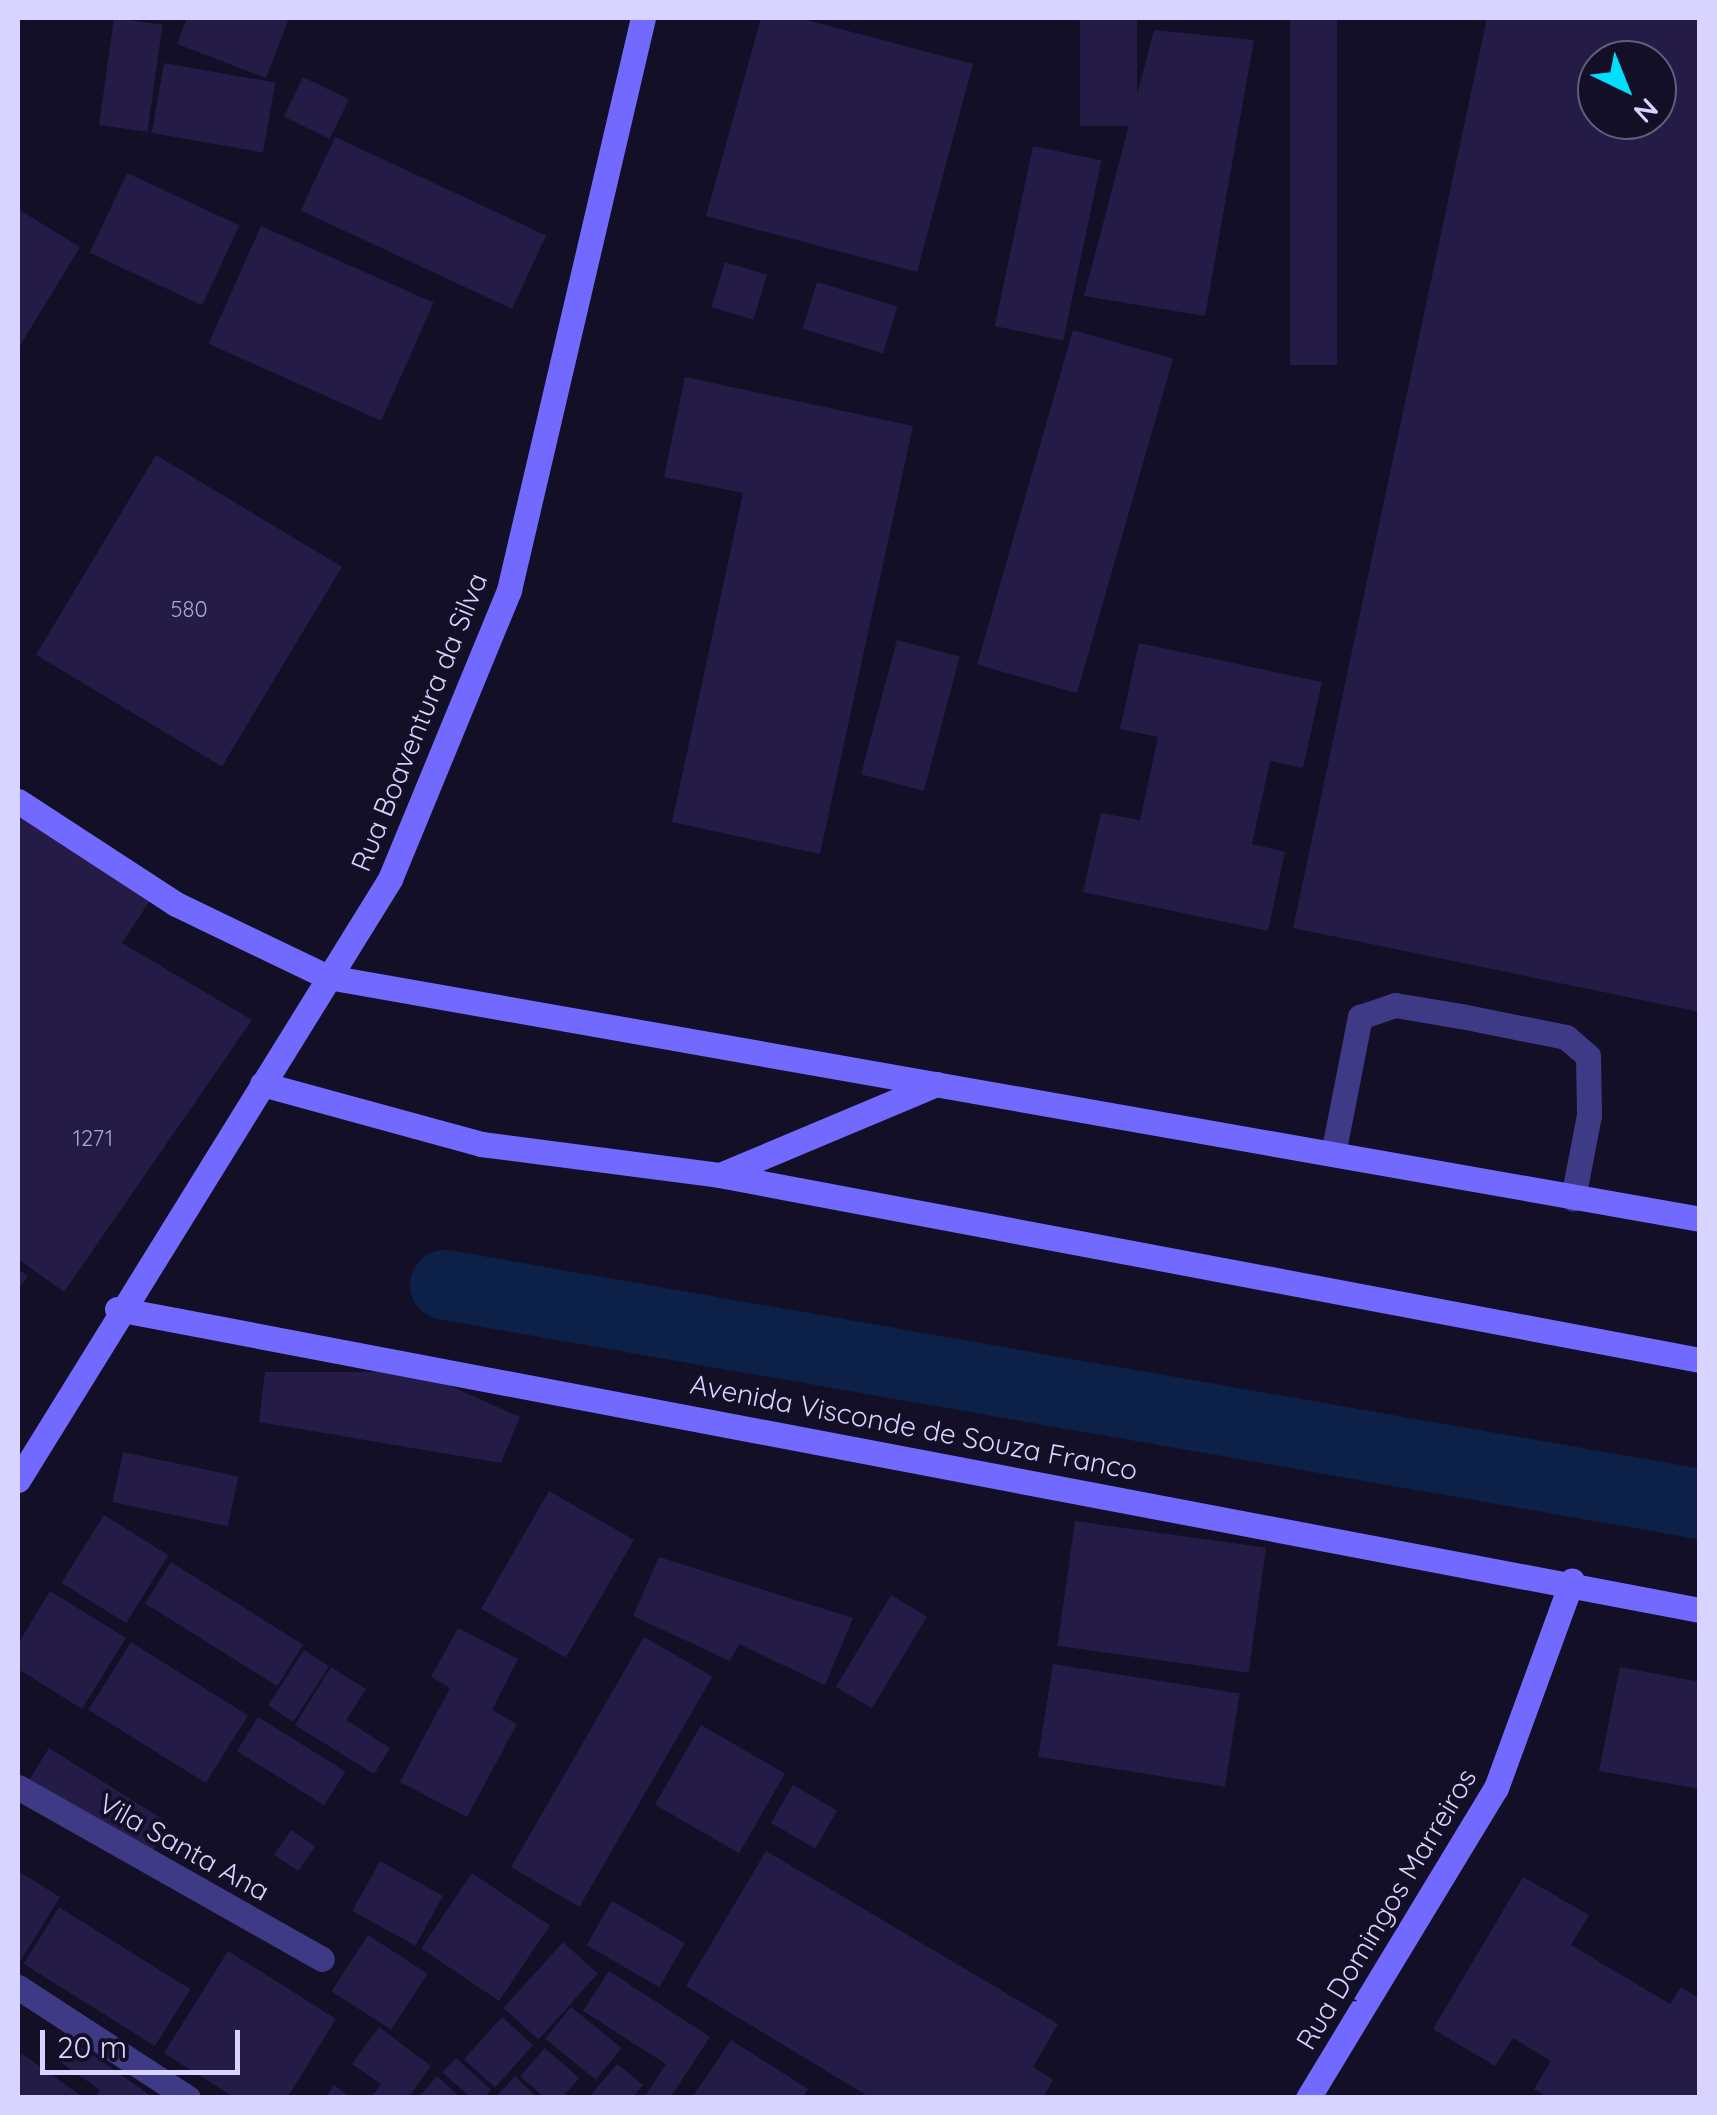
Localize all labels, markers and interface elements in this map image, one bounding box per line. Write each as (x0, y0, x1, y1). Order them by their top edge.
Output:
north arrow (1577, 40, 1677, 140)
text: N (1627, 91, 1666, 131)
street label: Rua Boaventura da Silva (344, 568, 494, 876)
house number: 580 (171, 597, 207, 623)
house number: 1271 (73, 1126, 113, 1152)
street label: Avenida Visconde de Souza Franco (687, 1367, 1141, 1487)
street label: Rua Domingos Marreiros (1289, 1762, 1483, 2056)
street label: Vila Santa Ana (93, 1786, 275, 1908)
scale bar (45, 2010, 245, 2072)
text: 20 m (57, 2028, 127, 2066)

